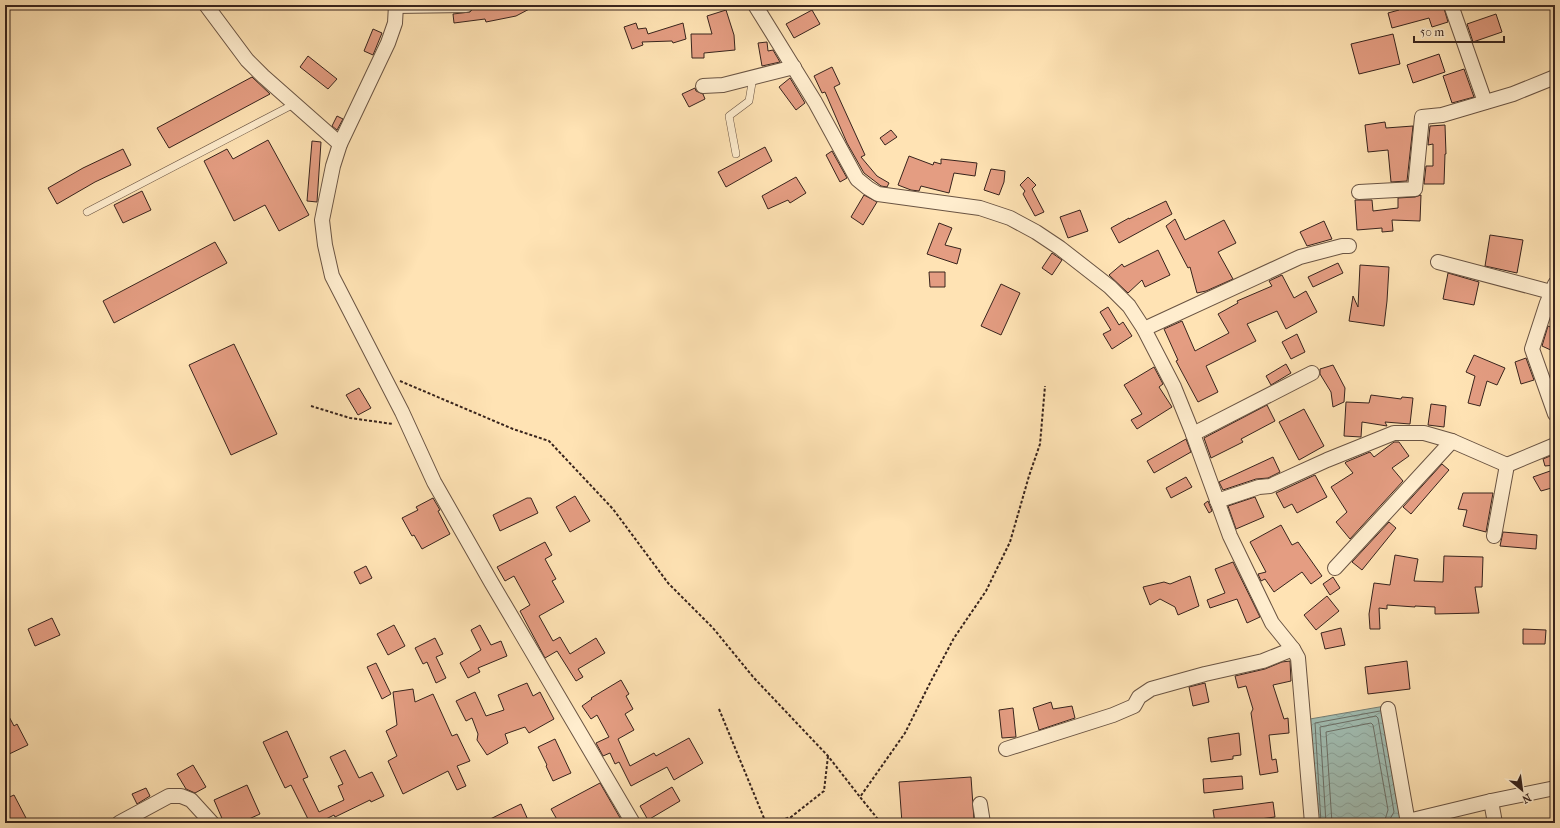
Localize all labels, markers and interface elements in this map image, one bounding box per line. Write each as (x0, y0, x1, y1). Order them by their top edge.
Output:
scale bar (1414, 18, 1504, 44)
text: 50 m (1420, 25, 1444, 39)
north arrow (1502, 770, 1542, 810)
text: N (1519, 791, 1533, 806)

